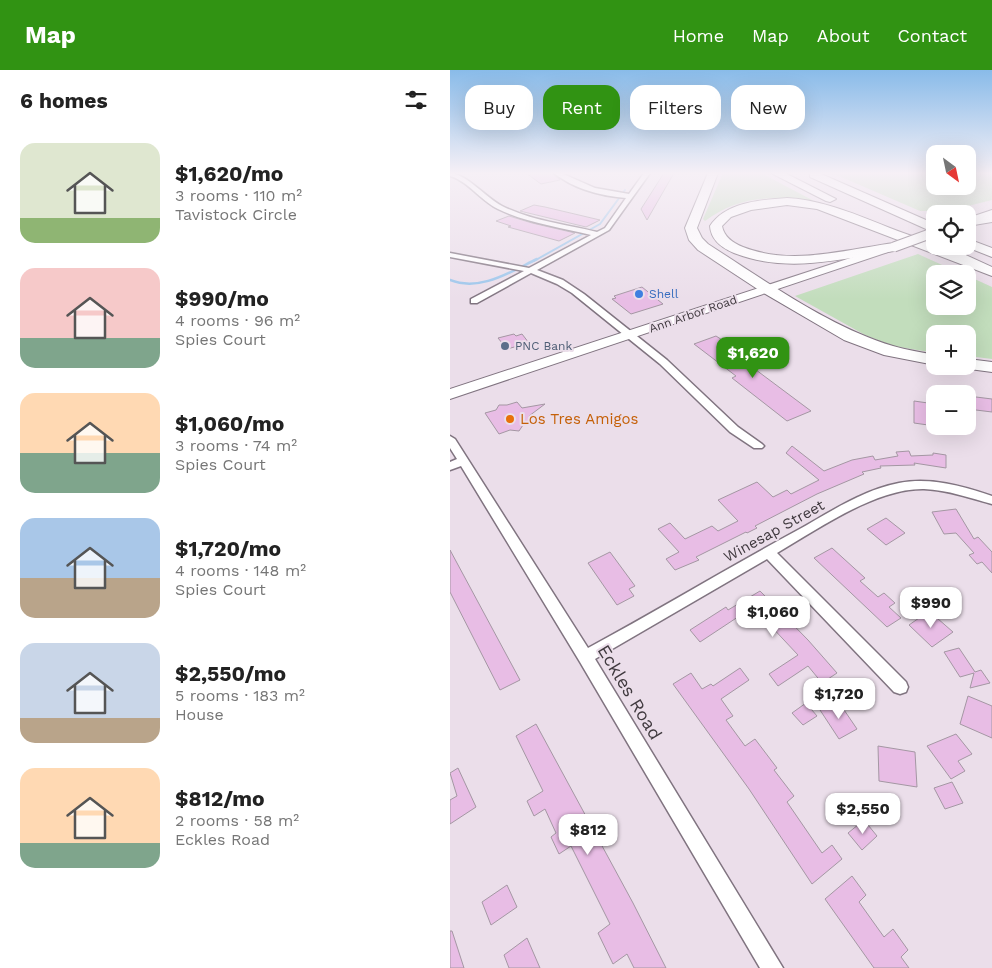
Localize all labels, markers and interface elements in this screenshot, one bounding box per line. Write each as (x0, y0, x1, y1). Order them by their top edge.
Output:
text: Map (25, 21, 76, 49)
text: Home (673, 25, 724, 46)
text: Map (752, 25, 789, 46)
text: About (817, 25, 869, 46)
text: Contact (897, 25, 967, 46)
chip: Buy (465, 85, 533, 130)
chip: Rent (543, 85, 620, 130)
chip: Filters (630, 85, 721, 130)
chip: New (731, 85, 805, 130)
icon: filters (402, 86, 430, 114)
text: 6 homes (20, 88, 108, 113)
north arrow (926, 145, 976, 195)
map controls (926, 145, 976, 435)
text: $1,620/mo (175, 161, 283, 186)
icon: home (60, 163, 120, 223)
text: 3 rooms · 110 m² (175, 186, 302, 205)
text: Tavistock Circle (175, 205, 297, 224)
button: locate (926, 205, 976, 255)
button: layers (926, 265, 976, 315)
text: $990/mo (175, 286, 269, 311)
place label: Shell (649, 287, 679, 301)
icon: home (60, 288, 120, 348)
marker: Shell (633, 288, 645, 300)
street label: Ann Arbor Road (647, 292, 739, 336)
text: 4 rooms · 96 m² (175, 311, 300, 330)
button: + (926, 325, 976, 375)
text: Spies Court (175, 330, 266, 349)
pin: $1,620 (712, 336, 794, 379)
place label: PNC Bank (515, 339, 573, 353)
marker: PNC Bank (499, 340, 511, 352)
text: $1,620 (727, 343, 779, 362)
button: − (926, 385, 976, 435)
place label: Los Tres Amigos (520, 410, 639, 428)
text: $1,060/mo (175, 411, 284, 436)
icon: home (60, 413, 120, 473)
marker: Los Tres Amigos (504, 413, 516, 425)
text: 3 rooms · 74 m² (175, 436, 297, 455)
text: Spies Court (175, 455, 266, 474)
street label: Winesap Street (720, 496, 828, 566)
text: $1,720/mo (175, 536, 281, 561)
icon: home (60, 538, 120, 598)
text: 4 rooms · 148 m² (175, 561, 306, 580)
text: Spies Court (175, 580, 266, 599)
pin: $990 (901, 586, 961, 629)
text: $990 (911, 593, 951, 612)
pin: $1,060 (732, 596, 814, 638)
text: $1,060 (747, 602, 799, 621)
street label: Eckles Road (593, 641, 667, 743)
text: $2,550/mo (175, 661, 286, 686)
icon: home (60, 663, 120, 723)
pin: $1,720 (798, 678, 880, 720)
text: $1,720 (814, 684, 864, 703)
text: 5 rooms · 183 m² (175, 686, 305, 705)
text: House (175, 705, 224, 724)
text: $812/mo (175, 786, 265, 811)
icon: home (60, 788, 120, 848)
pin: $2,550 (822, 792, 904, 835)
text: $2,550 (836, 799, 890, 818)
text: 2 rooms · 58 m² (175, 811, 299, 830)
pin: $812 (558, 814, 618, 856)
text: $812 (570, 820, 606, 839)
text: Eckles Road (175, 830, 270, 849)

